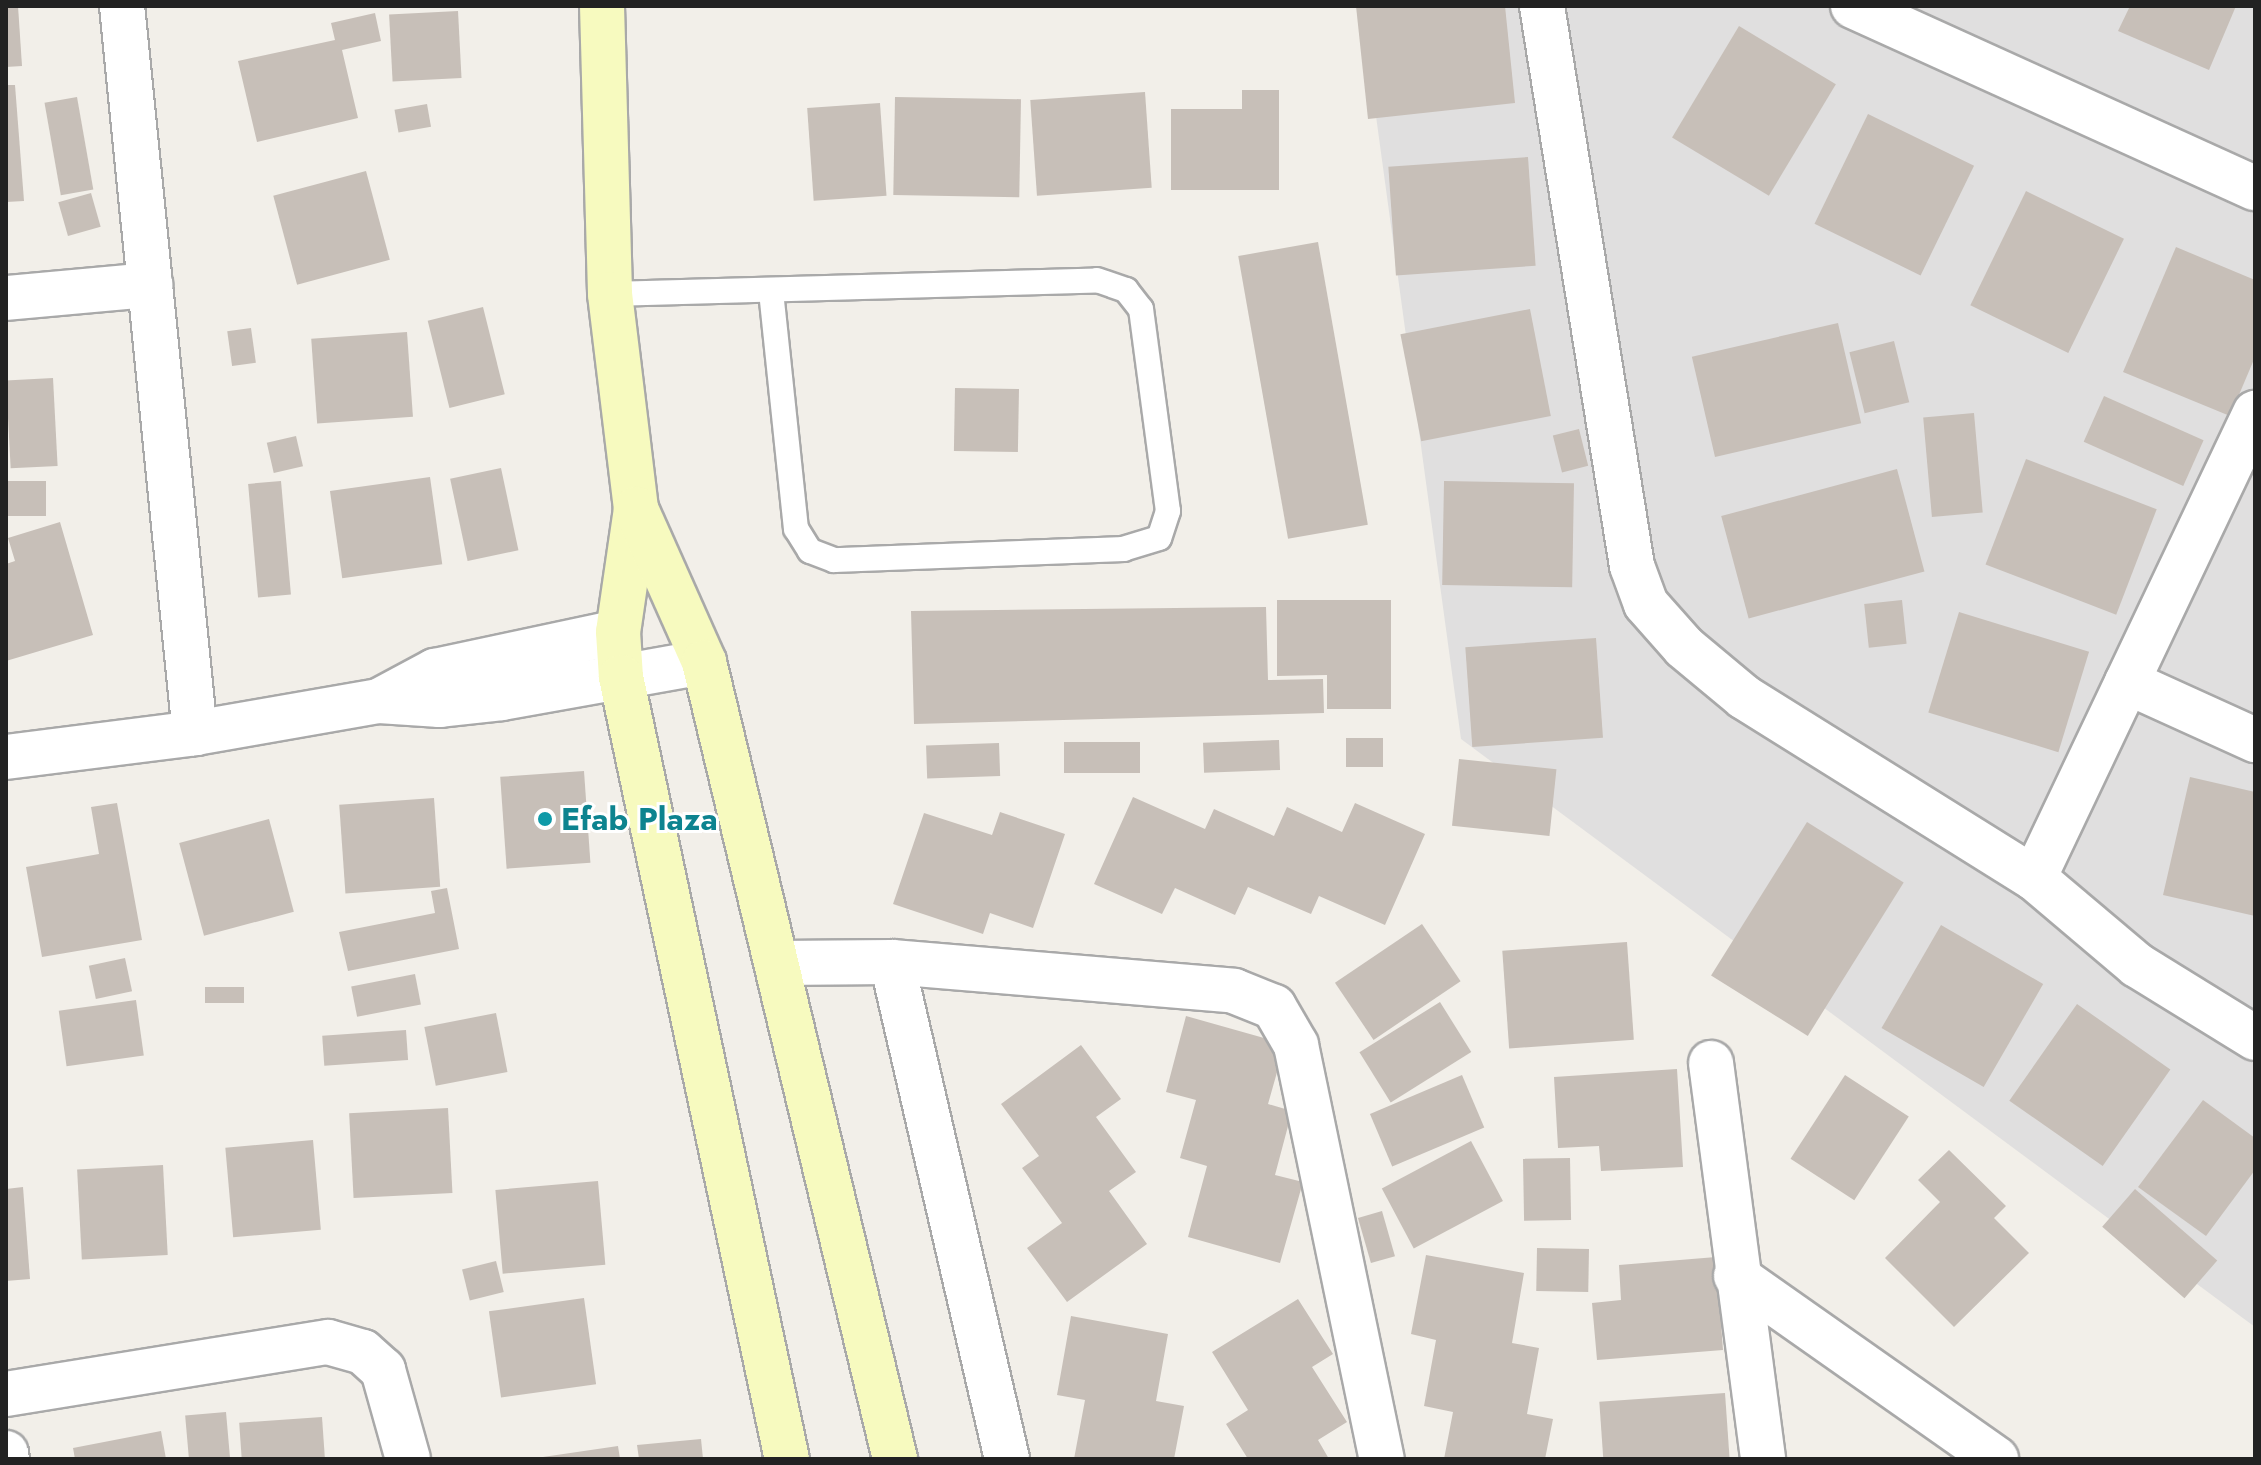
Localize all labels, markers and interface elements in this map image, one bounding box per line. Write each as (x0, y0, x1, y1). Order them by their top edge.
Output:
place label: Efab Plaza (561, 800, 718, 838)
marker: Efab Plaza (536, 810, 554, 828)

